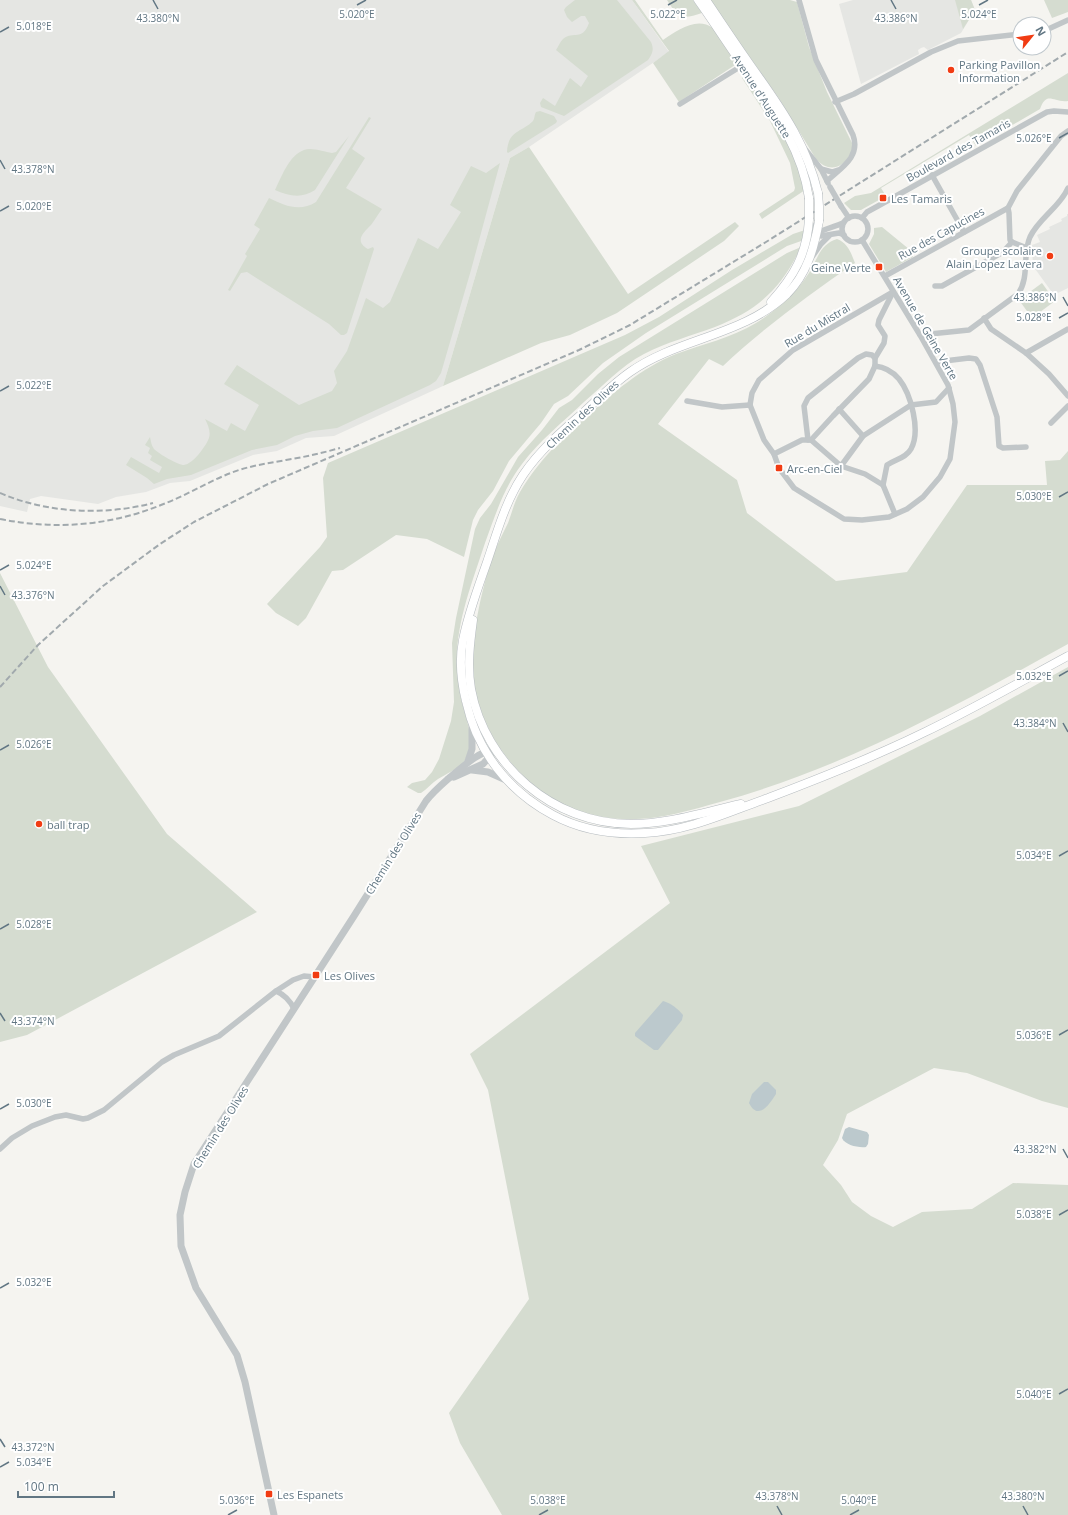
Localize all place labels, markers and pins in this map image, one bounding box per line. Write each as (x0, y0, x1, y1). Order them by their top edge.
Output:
place label: Parking Pavillon Information (959, 57, 1040, 85)
marker: Parking Pavillon Information (946, 65, 956, 75)
place label: Les Tamaris (891, 191, 952, 206)
marker: Les Tamaris (878, 193, 888, 203)
place label: Groupe scolaire Alain Lopez Lavera (946, 243, 1042, 271)
marker: Groupe scolaire Alain Lopez Lavera (1045, 251, 1055, 261)
place label: Geine Verte (811, 260, 871, 275)
marker: Geine Verte (874, 262, 884, 272)
place label: Arc-en-Ciel (787, 461, 842, 476)
marker: Arc-en-Ciel (774, 463, 784, 473)
place label: ball trap (47, 817, 90, 832)
marker: ball trap (34, 819, 44, 829)
place label: Les Olives (324, 968, 375, 983)
marker: Les Olives (311, 970, 321, 980)
place label: Les Espanets (277, 1487, 343, 1502)
marker: Les Espanets (264, 1489, 274, 1499)

